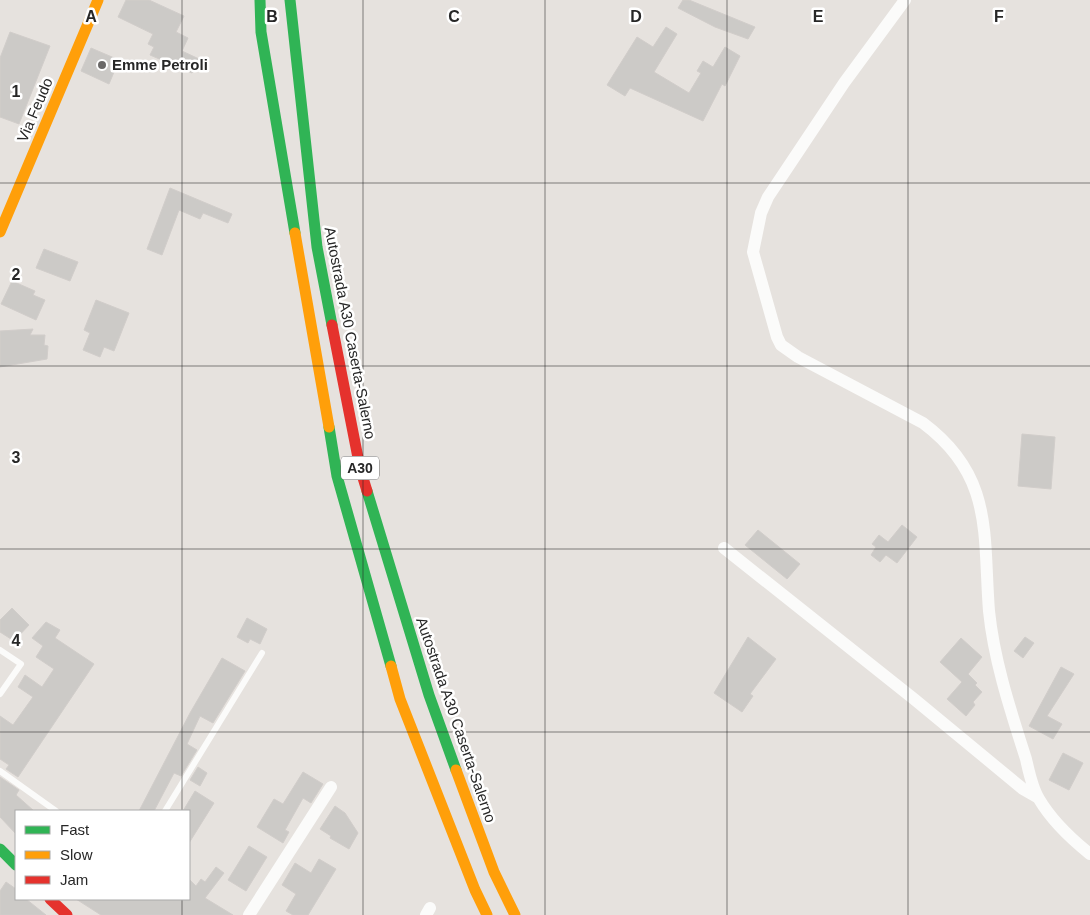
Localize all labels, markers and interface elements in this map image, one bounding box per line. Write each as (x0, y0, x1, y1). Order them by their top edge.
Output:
text: A (85, 8, 97, 25)
text: B (266, 8, 278, 25)
text: C (448, 8, 460, 25)
text: D (630, 8, 642, 25)
text: E (813, 8, 824, 25)
text: F (994, 8, 1004, 25)
place label: Emme Petroli (112, 56, 208, 73)
marker: Emme Petroli (96, 59, 108, 71)
street label: Via Feudo (13, 75, 56, 144)
text: 1 (12, 83, 21, 100)
street label: Autostrada A30 Caserta-Salerno (322, 225, 379, 441)
text: 2 (12, 266, 21, 283)
text: 3 (12, 449, 21, 466)
road number: A30 (341, 456, 379, 479)
street label: Autostrada A30 Caserta-Salerno (413, 615, 500, 825)
text: 4 (12, 632, 21, 649)
legend (15, 810, 190, 900)
text: Fast (60, 821, 90, 838)
text: Slow (60, 846, 93, 863)
text: Jam (60, 871, 88, 888)

